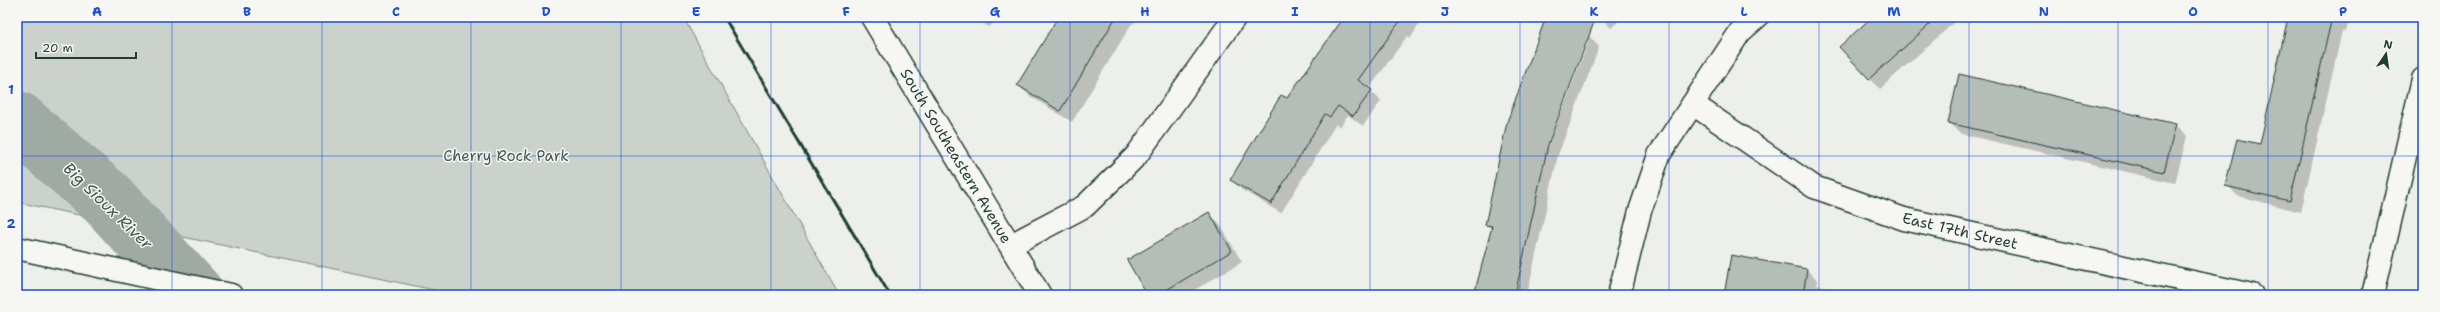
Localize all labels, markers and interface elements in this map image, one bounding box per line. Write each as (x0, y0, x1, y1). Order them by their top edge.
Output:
text: A (92, 3, 102, 20)
text: B (243, 3, 251, 20)
text: C (392, 3, 400, 20)
text: D (541, 3, 551, 20)
text: E (692, 3, 701, 20)
text: F (842, 3, 850, 20)
text: G (990, 3, 1001, 20)
text: H (1140, 3, 1150, 20)
text: I (1291, 3, 1299, 20)
text: J (1441, 3, 1449, 20)
text: K (1590, 3, 1599, 20)
text: L (1740, 3, 1748, 20)
text: M (1887, 3, 1901, 20)
text: N (2039, 3, 2049, 20)
text: O (2188, 3, 2198, 20)
text: P (2339, 3, 2347, 20)
scale bar (36, 34, 136, 60)
north arrow (2366, 34, 2406, 74)
text: N (2382, 36, 2394, 53)
text: 20 m (42, 40, 73, 56)
street label: South Southeastern Avenue (896, 65, 1016, 247)
text: 1 (8, 81, 14, 98)
park label: Cherry Rock Park (443, 146, 569, 166)
water label: Big Sioux River (59, 158, 157, 254)
street label: East 17th Street (1900, 208, 2020, 254)
text: 2 (6, 215, 16, 232)

